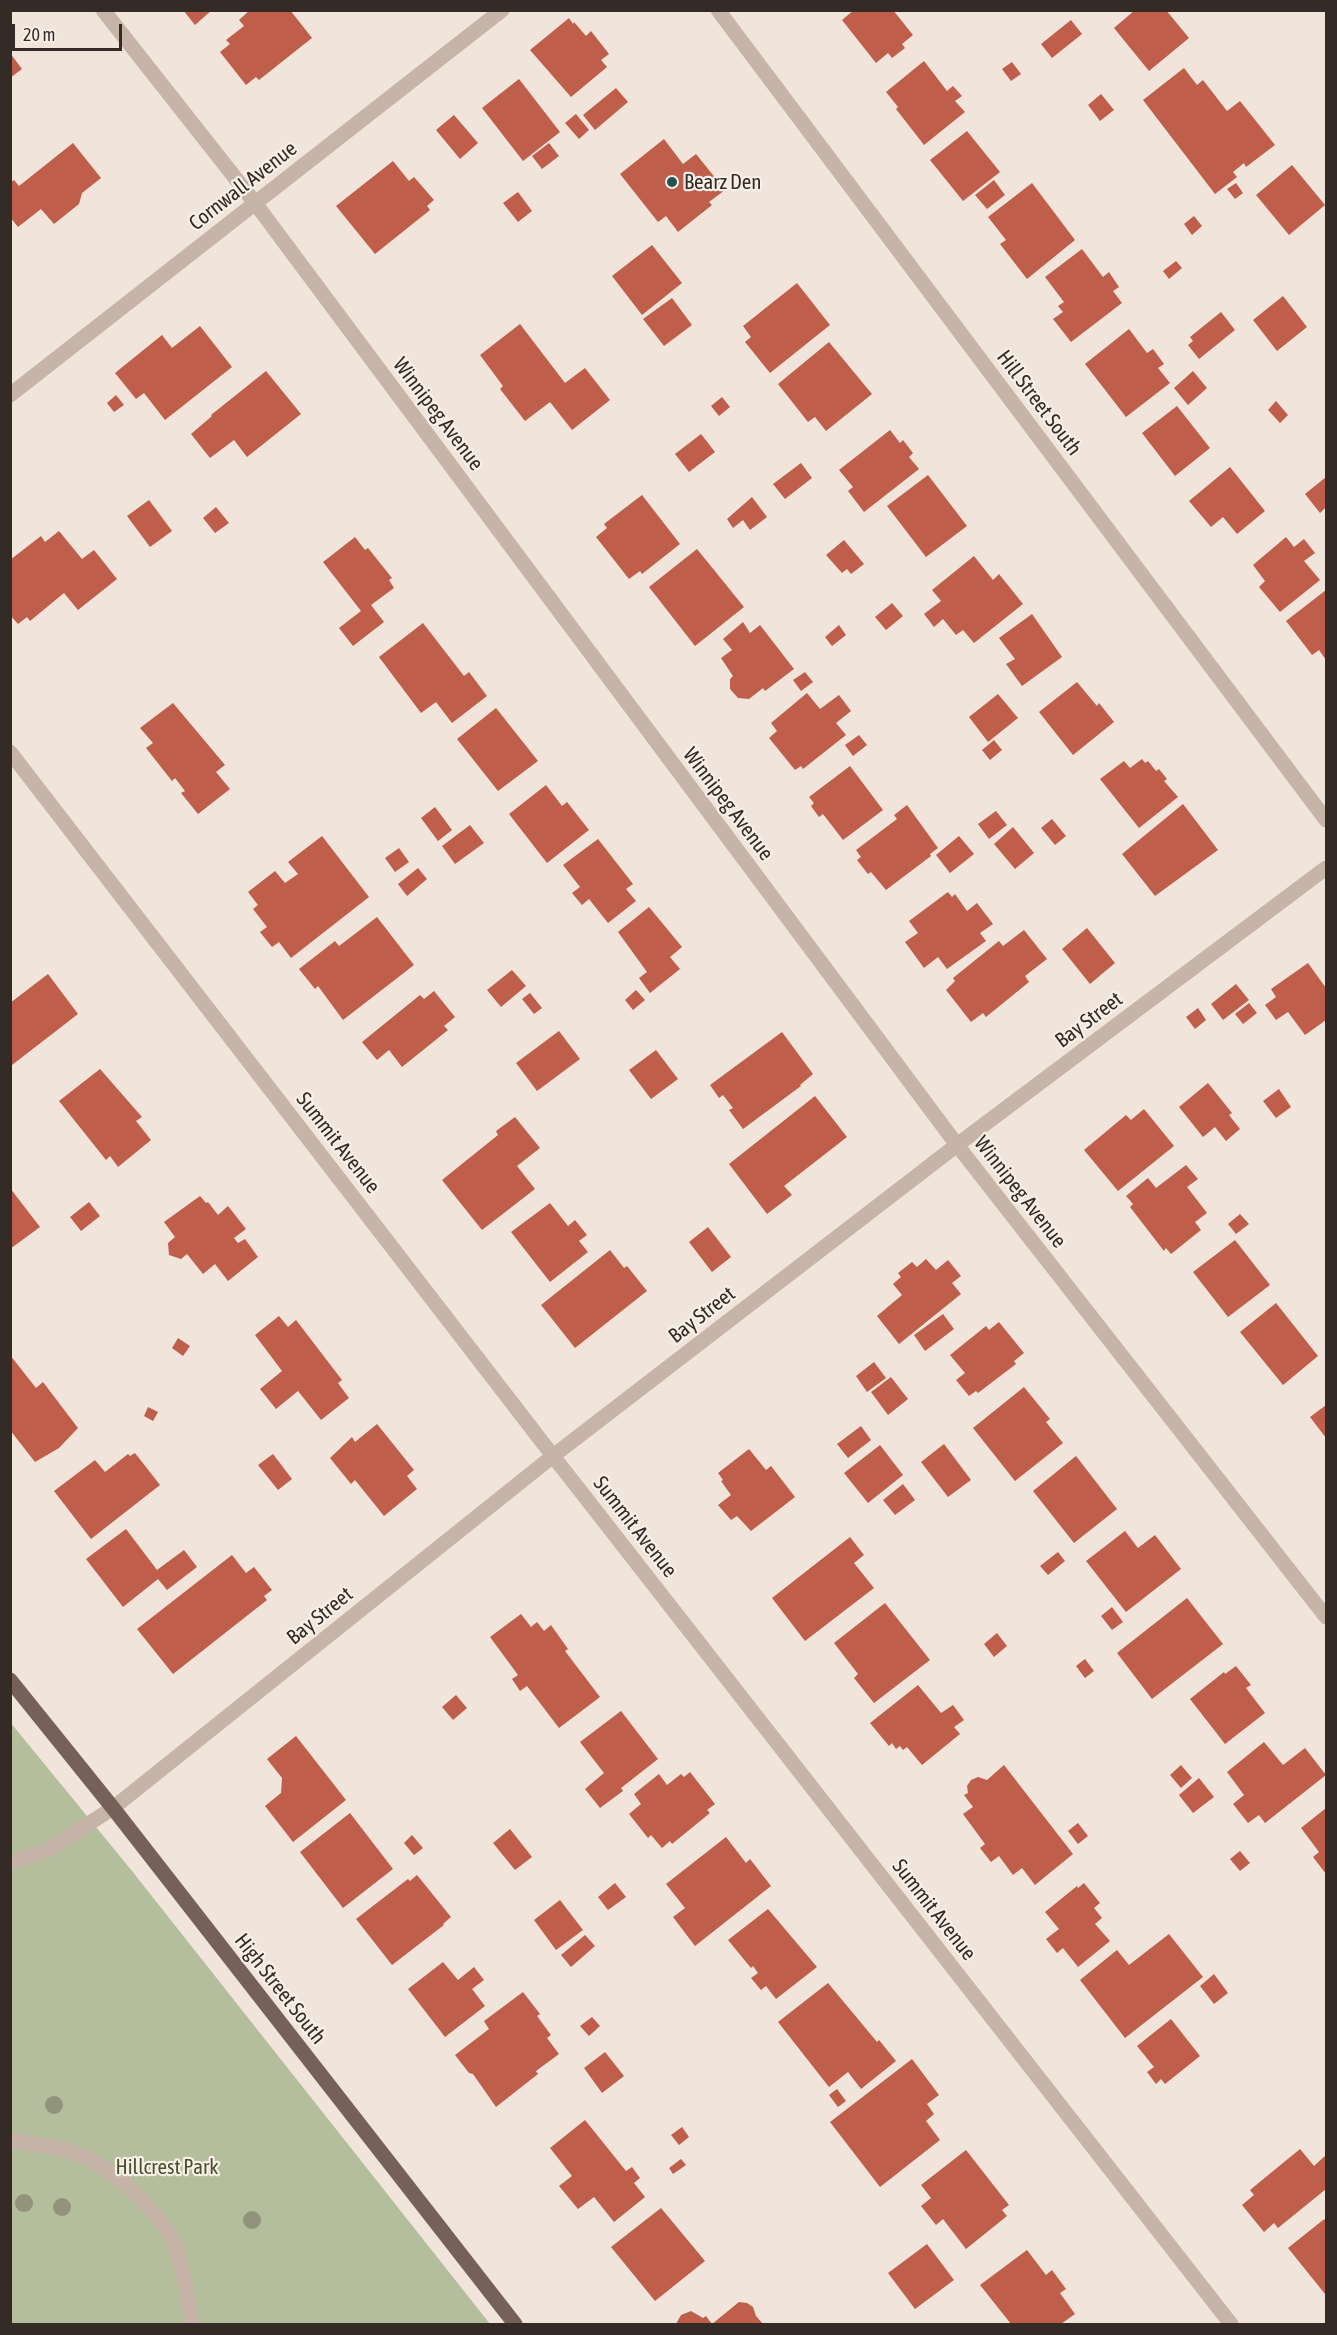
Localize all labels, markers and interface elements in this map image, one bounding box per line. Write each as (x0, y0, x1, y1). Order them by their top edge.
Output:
scale bar (15, 12, 124, 50)
text: 20 m (23, 24, 55, 45)
street label: Cornwall Avenue (184, 136, 302, 236)
place label: Bearz Den (684, 169, 761, 195)
marker: Bearz Den (665, 175, 679, 189)
street label: Hill Street South (991, 345, 1087, 461)
street label: Winnipeg Avenue (387, 353, 489, 475)
street label: Winnipeg Avenue (677, 743, 779, 865)
street label: Bay Street (1051, 987, 1127, 1053)
street label: Summit Avenue (291, 1088, 385, 1198)
street label: Winnipeg Avenue (969, 1131, 1071, 1253)
street label: Bay Street (664, 1281, 740, 1349)
street label: Summit Avenue (588, 1472, 682, 1582)
street label: Bay Street (282, 1582, 358, 1650)
street label: Summit Avenue (887, 1855, 981, 1965)
street label: High Street South (229, 1929, 331, 2049)
park label: Hillcrest Park (116, 2154, 218, 2180)

